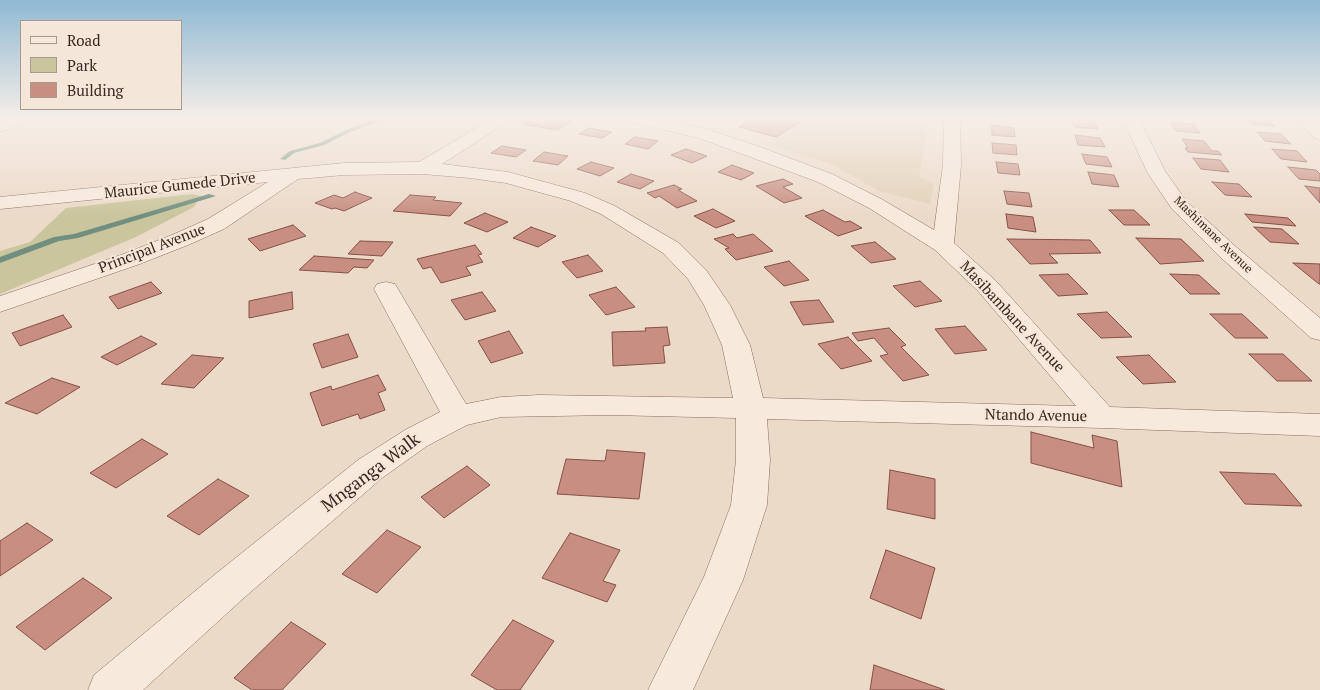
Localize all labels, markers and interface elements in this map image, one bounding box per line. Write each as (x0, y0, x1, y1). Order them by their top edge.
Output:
legend (20, 20, 182, 110)
text: Road (67, 30, 100, 50)
text: Park (67, 55, 97, 75)
text: Building (67, 80, 124, 100)
street label: Maurice Gumede Drive (103, 169, 257, 203)
street label: Mashimane Avenue (1171, 194, 1255, 276)
street label: Principal Avenue (96, 220, 208, 278)
street label: Masibambane Avenue (956, 258, 1068, 376)
street label: Ntando Avenue (985, 406, 1087, 426)
street label: Mnganga Walk (317, 429, 425, 517)

